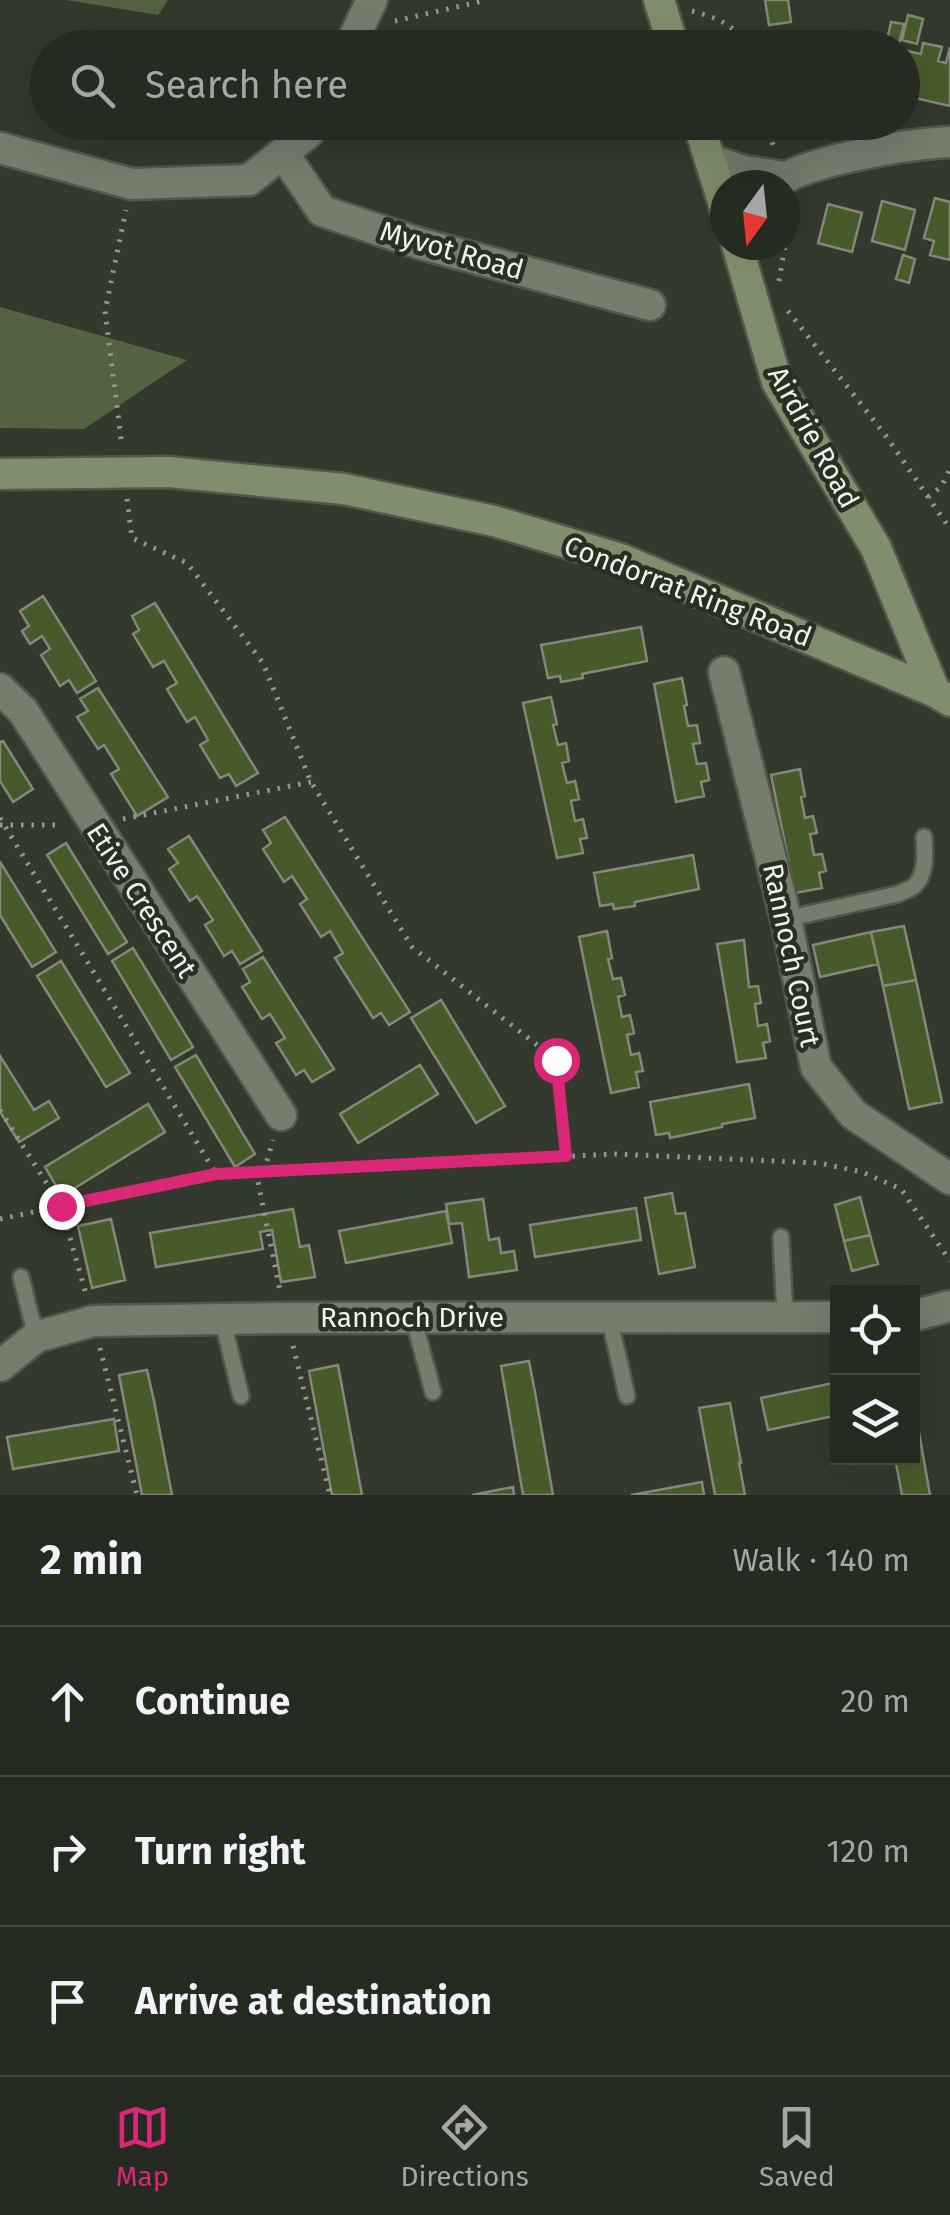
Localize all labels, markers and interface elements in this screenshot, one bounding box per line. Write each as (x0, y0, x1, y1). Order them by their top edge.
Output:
search box (30, 30, 920, 140)
icon: search (65, 58, 120, 113)
text: Search here (145, 62, 348, 108)
north arrow (710, 170, 800, 260)
street label: Myvot Road (376, 214, 527, 287)
street label: Airdrie Road (761, 361, 866, 514)
street label: Condorrat Ring Road (560, 529, 816, 654)
street label: Etive Crescent (80, 817, 204, 984)
street label: Rannoch Court (756, 860, 827, 1051)
route start (534, 1038, 580, 1084)
route end (39, 1184, 85, 1230)
map controls (830, 1285, 920, 1465)
button: locate (830, 1285, 920, 1375)
street label: Rannoch Drive (320, 1301, 504, 1334)
button: layers (830, 1375, 920, 1465)
text: 2 min (40, 1535, 143, 1585)
text: Walk · 140 m (732, 1541, 910, 1579)
icon: ahead (40, 1674, 95, 1729)
text: Continue (135, 1678, 290, 1724)
text: 20 m (840, 1682, 910, 1720)
icon: right (40, 1824, 95, 1879)
text: Turn right (135, 1828, 305, 1874)
text: 120 m (827, 1832, 910, 1870)
icon: arrive (40, 1974, 95, 2029)
text: Arrive at destination (135, 1978, 492, 2024)
tab: Map (115, 2100, 170, 2193)
tab: Directions (400, 2100, 529, 2193)
tab: Saved (759, 2100, 835, 2193)

